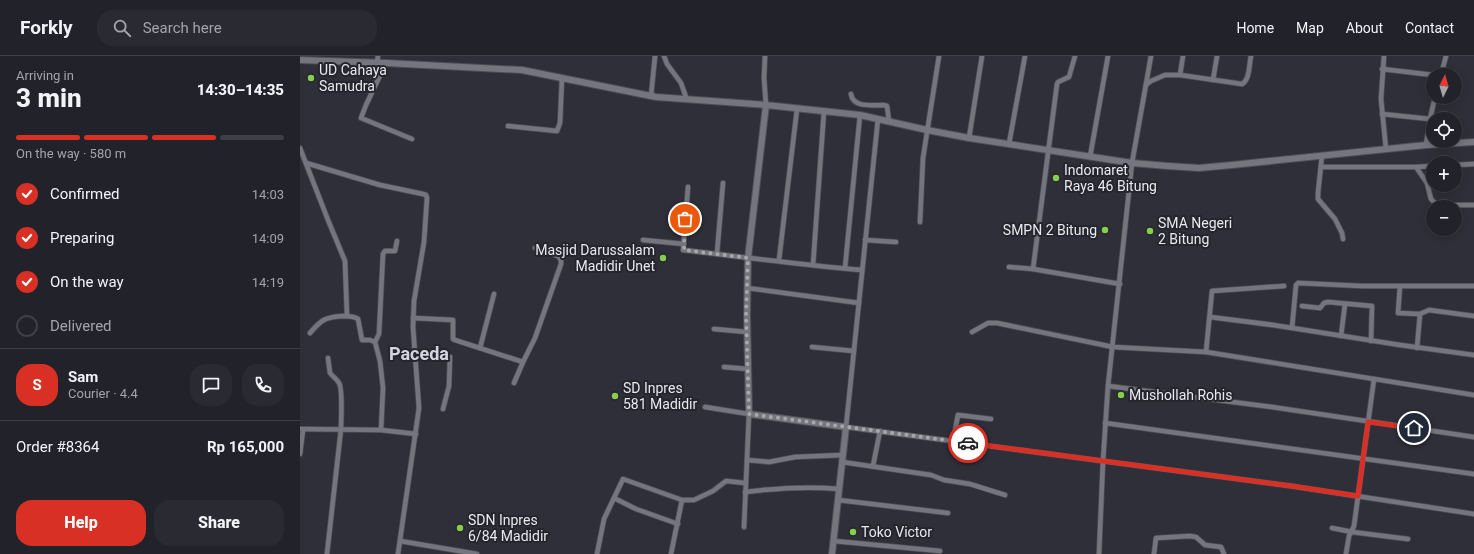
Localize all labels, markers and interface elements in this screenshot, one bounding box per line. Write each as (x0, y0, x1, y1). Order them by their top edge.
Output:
search box (97, 10, 377, 46)
text: Forkly (20, 16, 73, 39)
icon: search (111, 17, 133, 39)
text: Search here (143, 19, 222, 37)
text: Home (1236, 20, 1274, 36)
text: Map (1296, 20, 1324, 36)
text: About (1346, 20, 1383, 36)
text: Contact (1405, 20, 1454, 36)
place label: UD Cahaya Samudra (319, 62, 387, 94)
text: Arriving in (16, 68, 74, 83)
north arrow (1426, 68, 1462, 104)
map controls (1426, 68, 1462, 236)
marker: UD Cahaya Samudra (306, 73, 316, 83)
text: 14:30–14:35 (197, 81, 284, 99)
text: 3 min (16, 83, 82, 113)
button: locate (1426, 112, 1462, 148)
text: On the way · 580 m (16, 146, 126, 161)
button: + (1426, 156, 1462, 192)
place label: Indomaret Raya 46 Bitung (1064, 162, 1157, 194)
marker: Indomaret Raya 46 Bitung (1051, 173, 1061, 183)
icon: check (16, 183, 38, 205)
text: Confirmed (50, 185, 120, 203)
text: 14:03 (252, 187, 284, 202)
button: − (1426, 200, 1462, 236)
pin (668, 202, 702, 236)
icon: bag (674, 208, 696, 230)
place label: SMA Negeri 2 Bitung (1158, 215, 1232, 247)
place label: SMPN 2 Bitung (1003, 222, 1097, 238)
marker: SMPN 2 Bitung (1100, 225, 1110, 235)
marker: SMA Negeri 2 Bitung (1145, 226, 1155, 236)
icon: check (16, 227, 38, 249)
text: Preparing (50, 229, 114, 247)
text: 14:09 (252, 231, 284, 246)
place label: Masjid Darussalam Madidir Unet (535, 242, 655, 274)
marker: Masjid Darussalam Madidir Unet (658, 253, 668, 263)
icon: check (16, 271, 38, 293)
text: On the way (50, 273, 124, 291)
text: 14:19 (252, 275, 284, 290)
text: Delivered (50, 317, 112, 335)
district label: Paceda (389, 343, 449, 364)
button: chat (190, 364, 232, 406)
button: phone (242, 364, 284, 406)
text: Sam (68, 368, 98, 386)
text: S (32, 376, 42, 394)
place label: SD Inpres 581 Madidir (623, 380, 698, 412)
text: Courier · 4.4 (68, 386, 138, 401)
place label: Mushollah Rohis (1129, 387, 1232, 403)
marker: Mushollah Rohis (1116, 390, 1126, 400)
marker: SD Inpres 581 Madidir (610, 391, 620, 401)
pin (1397, 411, 1431, 445)
icon: home (1403, 417, 1425, 439)
courier (948, 423, 988, 463)
icon: car (957, 432, 979, 454)
text: Order #8364 (16, 438, 99, 456)
text: Rp 165,000 (207, 438, 284, 456)
button: Help (16, 500, 146, 546)
button: Share (154, 500, 284, 546)
place label: SDN Inpres 6/84 Madidir (468, 512, 548, 544)
marker: SDN Inpres 6/84 Madidir (455, 523, 465, 533)
place label: Toko Victor (861, 524, 932, 540)
marker: Toko Victor (848, 527, 858, 537)

